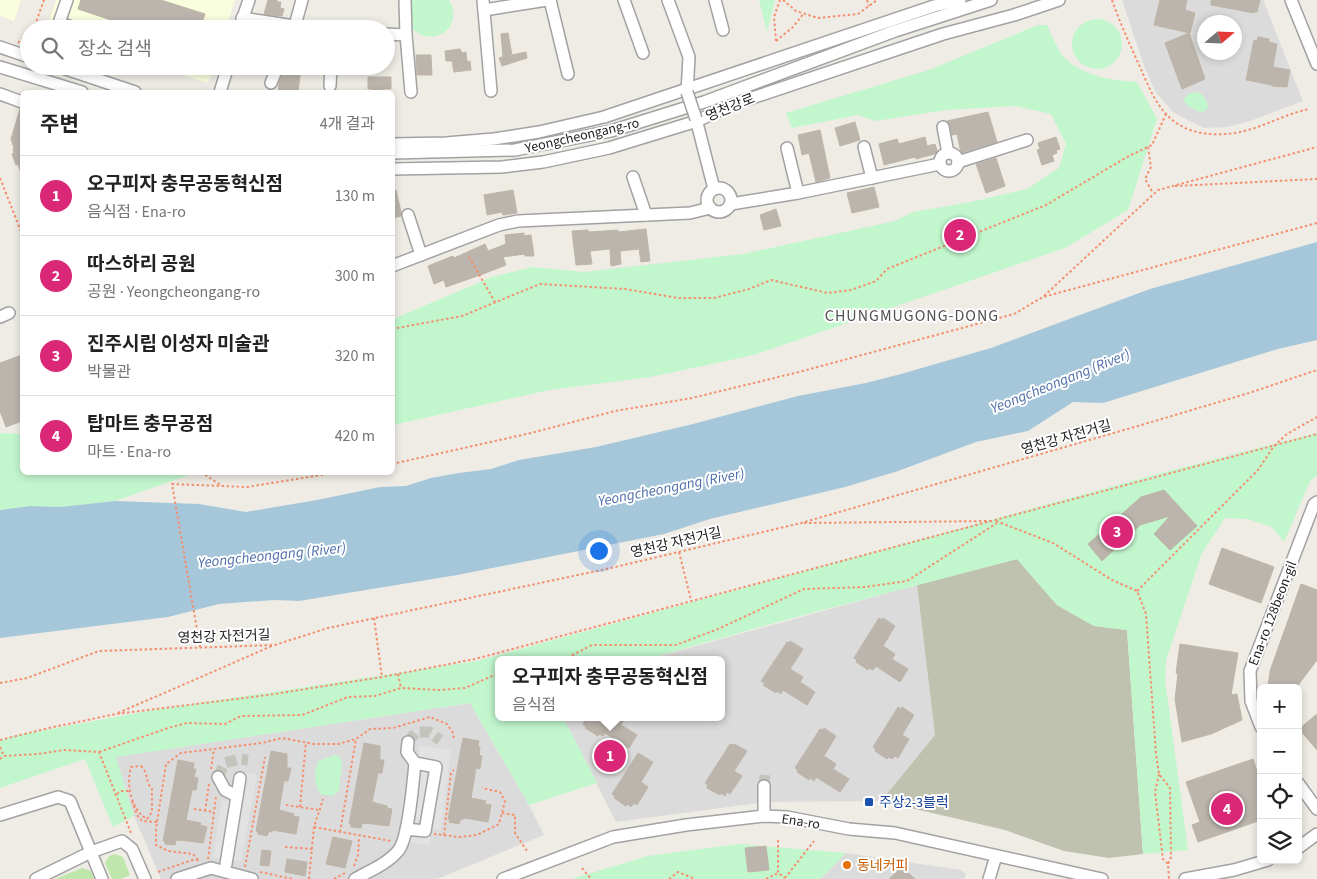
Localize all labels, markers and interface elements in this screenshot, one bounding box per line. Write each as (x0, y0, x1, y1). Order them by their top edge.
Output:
north arrow (1197, 15, 1242, 60)
search box (20, 20, 395, 75)
icon: search (38, 34, 66, 62)
text: 장소 검색 (78, 36, 152, 63)
street label: 영천강로 (703, 89, 758, 127)
text: 주변 (40, 109, 79, 139)
text: 4개 결과 (320, 113, 375, 135)
street label: Yeongcheongang-ro (522, 113, 641, 159)
text: 오구피자 충무공동혁신점 (87, 171, 283, 198)
text: 1 (52, 185, 60, 207)
text: 130 m (335, 185, 375, 207)
text: 음식점 · Ena-ro (87, 201, 186, 223)
pin: 2 (944, 216, 976, 254)
text: 따스하리 공원 (87, 251, 196, 278)
text: 2 (52, 265, 60, 287)
text: 300 m (335, 265, 375, 287)
text: 공원 · Yeongcheongang-ro (87, 281, 260, 303)
district label: CHUNGMUGONG-DONG (825, 305, 999, 327)
text: 진주시립 이성자 미술관 (87, 331, 269, 358)
water label: Yeongcheongang (River) (987, 344, 1133, 419)
text: 3 (52, 345, 60, 367)
text: 320 m (335, 345, 375, 367)
text: 박물관 (87, 361, 131, 383)
text: 탑마트 충무공점 (87, 411, 213, 438)
street label: 영천강 자전거길 (1019, 416, 1114, 460)
text: 4 (52, 425, 60, 447)
text: 420 m (335, 425, 375, 447)
text: 마트 · Ena-ro (87, 441, 171, 463)
water label: Yeongcheongang (River) (596, 463, 746, 512)
pin: 3 (1101, 513, 1133, 551)
street label: 영천강 자전거길 (629, 523, 724, 563)
water label: Yeongcheongang (River) (197, 537, 347, 574)
your location (586, 538, 612, 564)
street label: Ena-ro 128beon-gil (1244, 558, 1302, 669)
street label: 영천강 자전거길 (177, 625, 271, 649)
popup (495, 656, 725, 721)
text: 오구피자 충무공동혁신점 (512, 664, 708, 691)
map controls (1257, 684, 1302, 864)
button: + (1257, 684, 1302, 729)
text: 음식점 (512, 694, 556, 716)
button: − (1257, 729, 1302, 774)
pin: 1 (594, 737, 626, 775)
button: locate (1257, 774, 1302, 819)
pin: 4 (1211, 790, 1243, 828)
place label: 주상2-3블럭 (879, 793, 949, 813)
marker: 주상2-3블럭 (863, 796, 875, 808)
street label: Ena-ro (780, 809, 822, 835)
button: layers (1257, 819, 1302, 864)
place label: 동네커피 (857, 856, 909, 876)
marker: 동네커피 (841, 859, 853, 871)

